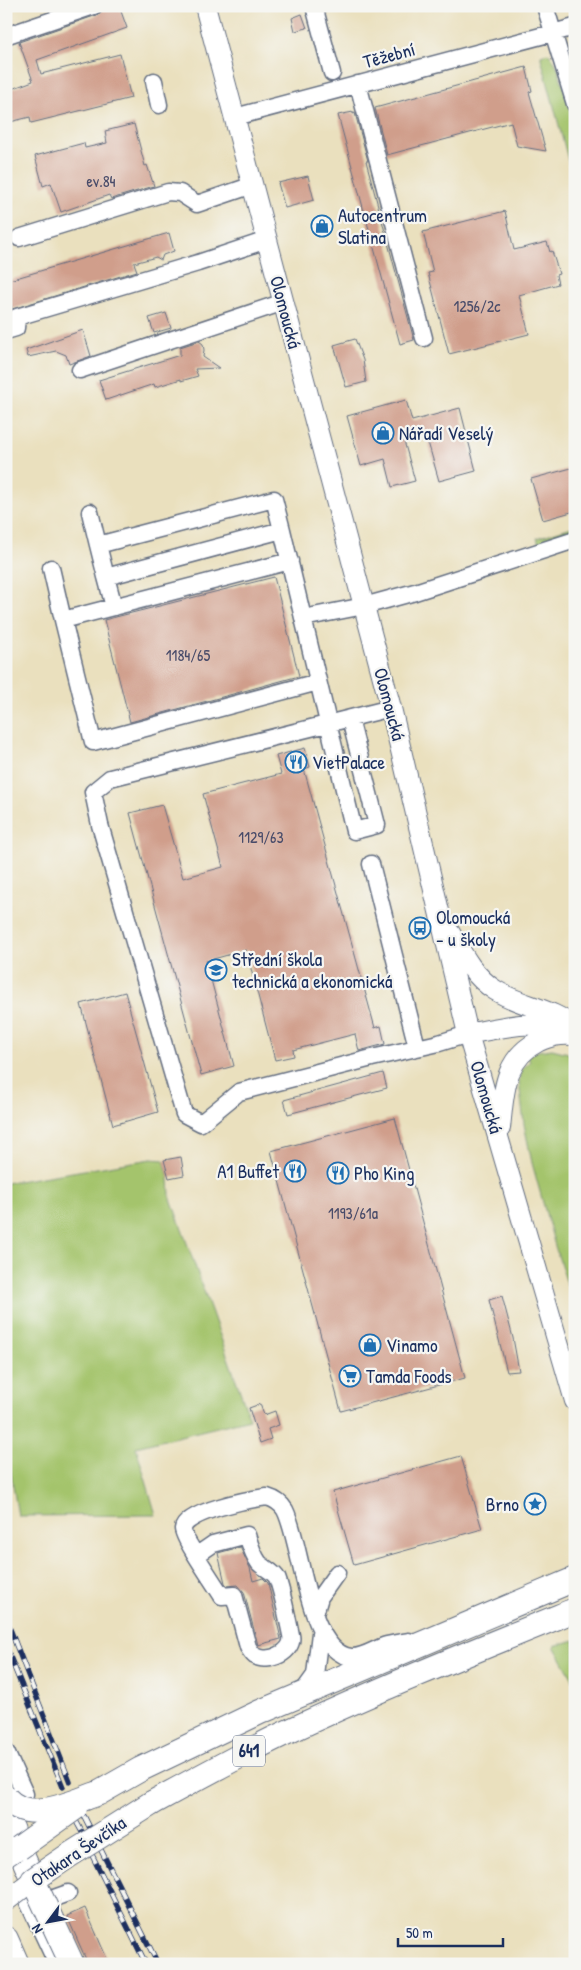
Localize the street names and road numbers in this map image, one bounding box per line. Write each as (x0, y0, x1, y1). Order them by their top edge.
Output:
street label: Těžební (360, 36, 418, 74)
street label: Olomoucká (264, 273, 308, 352)
street label: Olomoucká (368, 665, 412, 744)
street label: Olomoucká (464, 1058, 510, 1137)
road number: 641 (233, 1735, 265, 1766)
street label: Otakara Ševčíka (25, 1809, 131, 1892)

